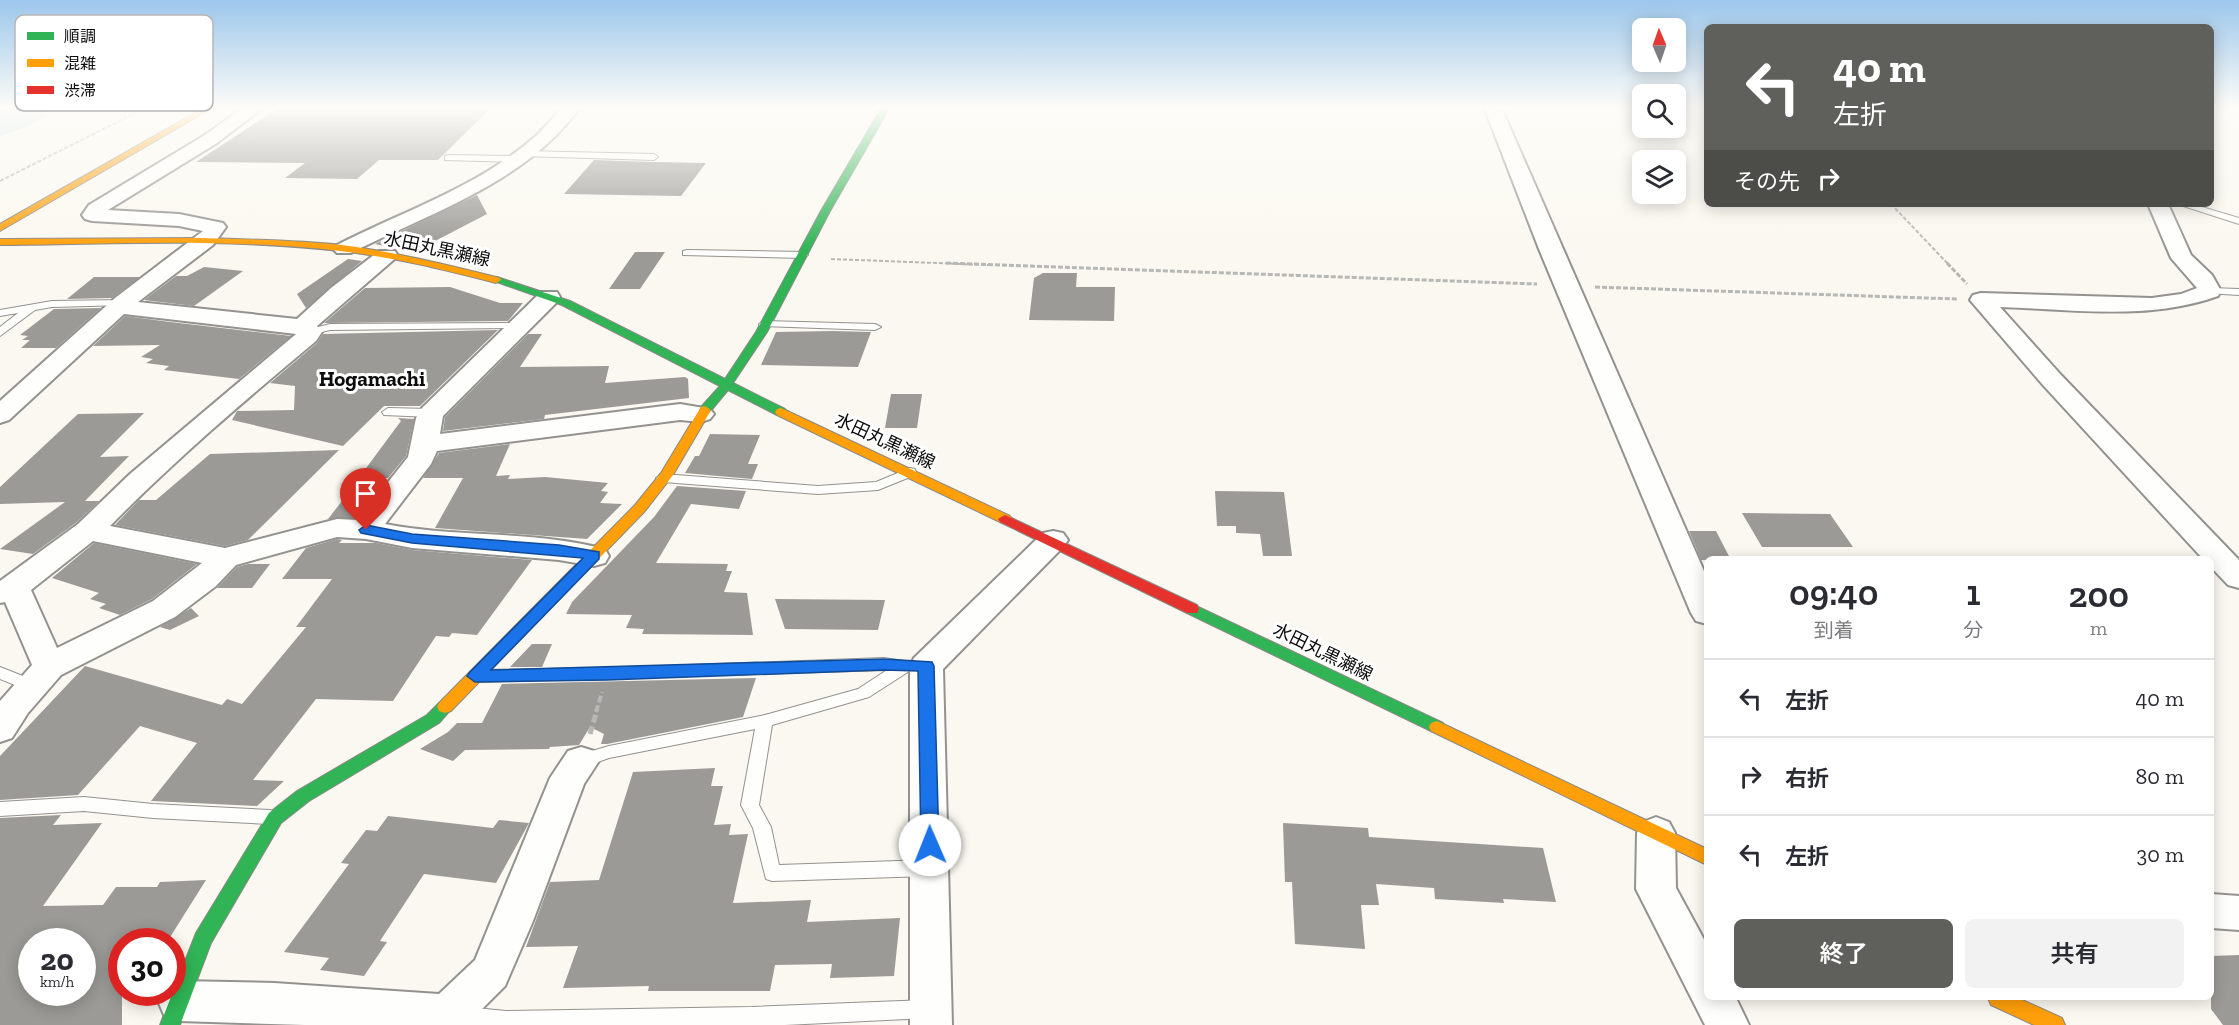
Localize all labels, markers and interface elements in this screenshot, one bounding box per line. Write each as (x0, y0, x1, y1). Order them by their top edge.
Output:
legend (15, 15, 213, 111)
north arrow (1632, 18, 1686, 72)
map controls (1632, 18, 1686, 204)
text: 順調 (64, 27, 96, 46)
text: 40 m (1833, 42, 1926, 93)
icon: left (1734, 48, 1812, 126)
text: 混雑 (64, 54, 96, 73)
text: 渋滞 (64, 81, 96, 100)
button: search (1632, 84, 1686, 138)
text: 左折 (1833, 99, 1887, 131)
button: layers (1632, 150, 1686, 204)
icon: right (1812, 162, 1845, 195)
text: その先 (1734, 168, 1800, 195)
street label: 水田丸黒瀬線 (382, 227, 492, 271)
district label: Hogamachi (319, 366, 425, 391)
street label: 水田丸黒瀬線 (831, 408, 939, 474)
pin (340, 468, 391, 530)
icon: arrive (349, 477, 382, 510)
text: 09:40 (1789, 571, 1878, 614)
text: 1 (1966, 571, 1981, 614)
text: 200 (2068, 573, 2129, 616)
text: m (2090, 616, 2107, 640)
street label: 水田丸黒瀬線 (1270, 618, 1376, 686)
text: 到着 (1814, 618, 1854, 642)
text: 分 (1963, 618, 1983, 642)
icon: left (1734, 682, 1767, 715)
text: 40 m (2135, 685, 2184, 712)
text: 左折 (1785, 687, 1829, 714)
icon: right (1734, 760, 1767, 793)
text: 80 m (2136, 763, 2184, 790)
text: 右折 (1785, 765, 1829, 792)
position arrow (898, 813, 962, 877)
icon: left (1734, 838, 1767, 871)
text: 30 m (2137, 841, 2184, 868)
text: 左折 (1785, 843, 1829, 870)
button: 終了 (1734, 919, 1953, 988)
button: 共有 (1965, 919, 2184, 988)
speed limit sign: 30 (108, 928, 186, 1006)
text: 20 (40, 942, 74, 978)
text: km/h (40, 973, 74, 991)

